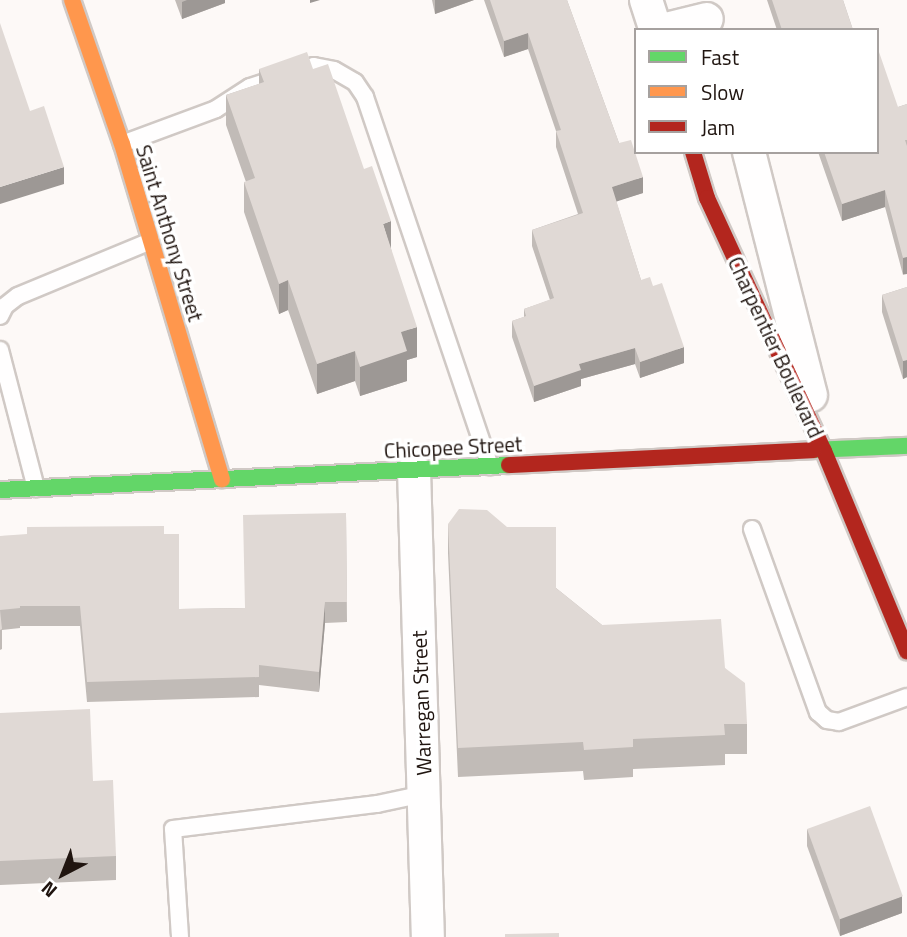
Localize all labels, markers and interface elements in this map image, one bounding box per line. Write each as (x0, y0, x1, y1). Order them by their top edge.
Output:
legend (634, 28, 879, 154)
text: Fast (701, 41, 739, 73)
text: Slow (701, 76, 744, 108)
text: Jam (701, 111, 735, 143)
street label: Saint Anthony Street (131, 142, 209, 324)
street label: Charpentier Boulevard (723, 252, 829, 442)
street label: Chicopee Street (383, 431, 523, 463)
street label: Warregan Street (406, 630, 436, 776)
north arrow (28, 839, 98, 909)
text: N (34, 875, 63, 905)

